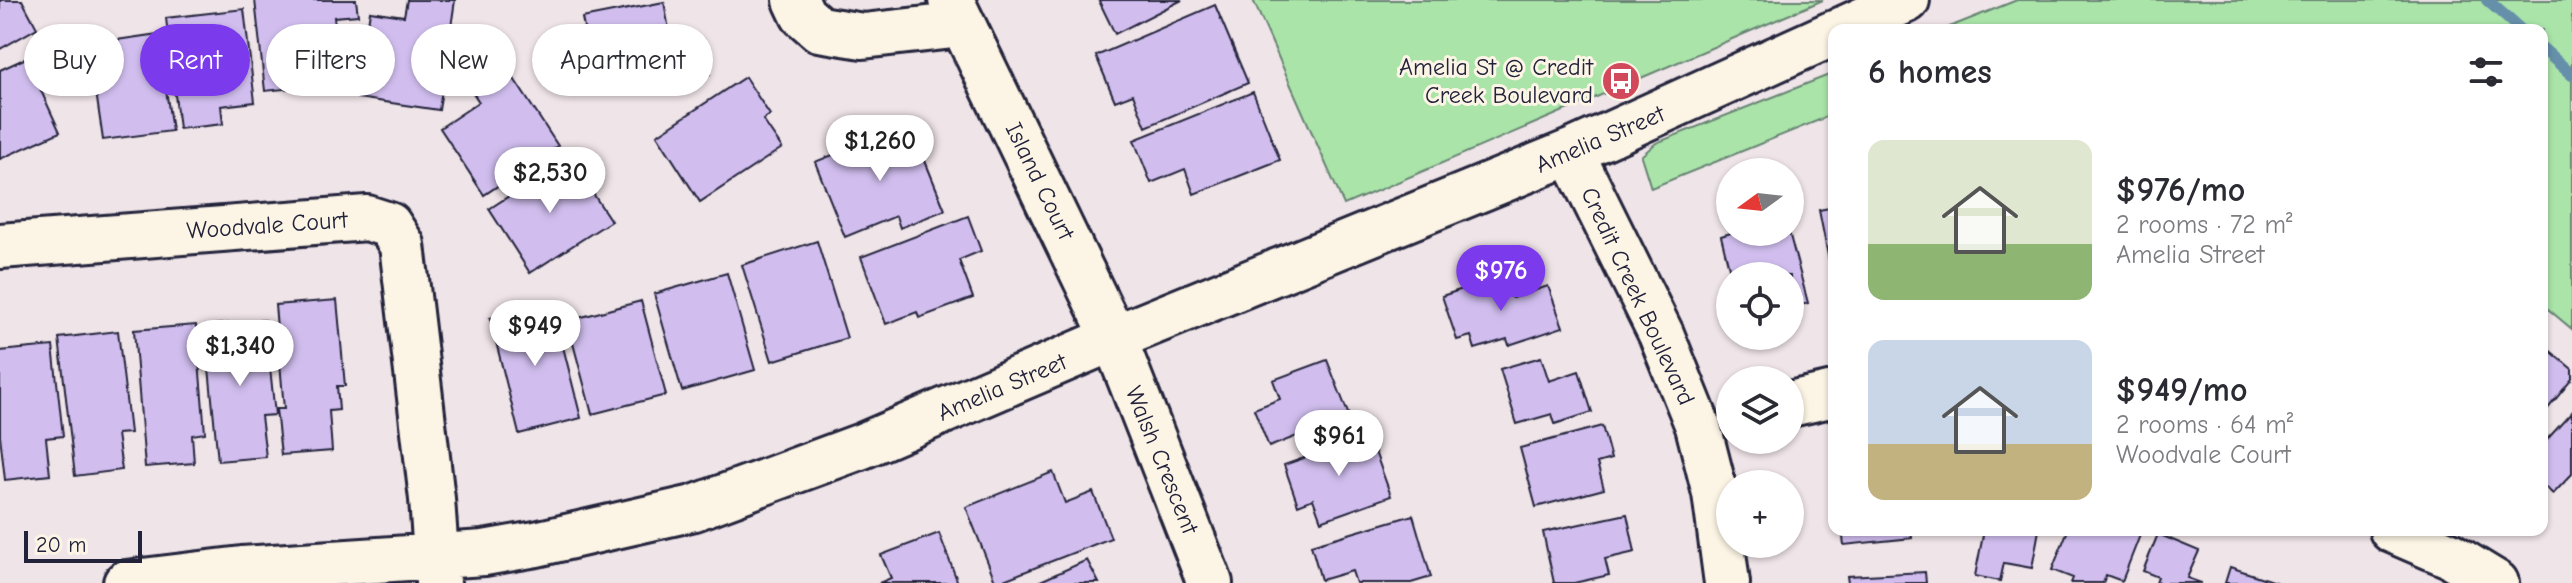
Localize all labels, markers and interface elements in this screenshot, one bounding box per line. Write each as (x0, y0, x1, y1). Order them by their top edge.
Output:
chip: Buy (24, 24, 124, 96)
chip: Rent (140, 24, 250, 96)
chip: Filters (266, 24, 395, 96)
chip: New (411, 24, 516, 96)
chip: Apartment (532, 24, 713, 96)
icon: filters (2464, 50, 2508, 94)
text: 6 homes (1868, 52, 1992, 92)
place label: Amelia St @ Credit Creek Boulevard (1399, 53, 1594, 109)
bus stop icon: Amelia St @ Credit Creek Boulevard (1600, 60, 1642, 102)
street label: Amelia Street (1531, 99, 1670, 179)
pin: $1,260 (815, 115, 945, 183)
street label: Island Court (1000, 118, 1081, 245)
text: $1,260 (844, 126, 916, 156)
pin: $2,530 (485, 147, 615, 215)
text: $2,530 (512, 158, 588, 188)
north arrow (1716, 158, 1804, 246)
map controls (1716, 158, 1804, 558)
text: $976/mo (2116, 170, 2245, 210)
icon: home (1932, 172, 2028, 268)
street label: Credit Creek Boulevard (1575, 183, 1701, 409)
street label: Woodvale Court (186, 205, 350, 245)
text: 2 rooms · 72 m² (2116, 210, 2293, 240)
text: Amelia Street (2116, 240, 2264, 270)
pin: $976 (1454, 245, 1548, 313)
text: $976 (1474, 256, 1528, 286)
button: locate (1716, 262, 1804, 350)
pin: $949 (488, 300, 582, 368)
text: $949 (507, 311, 563, 341)
pin: $1,340 (175, 320, 305, 388)
text: $1,340 (205, 331, 275, 361)
street label: Amelia Street (933, 347, 1072, 427)
button: layers (1716, 366, 1804, 454)
text: $949/mo (2116, 370, 2248, 410)
icon: home (1932, 372, 2028, 468)
street label: Walsh Crescent (1120, 382, 1205, 539)
pin: $961 (1292, 410, 1386, 478)
text: 2 rooms · 64 m² (2116, 410, 2293, 440)
text: $961 (1312, 421, 1366, 451)
text: Woodvale Court (2116, 440, 2291, 470)
button: + (1716, 470, 1804, 558)
scale bar (24, 527, 142, 563)
text: 20 m (36, 532, 86, 558)

